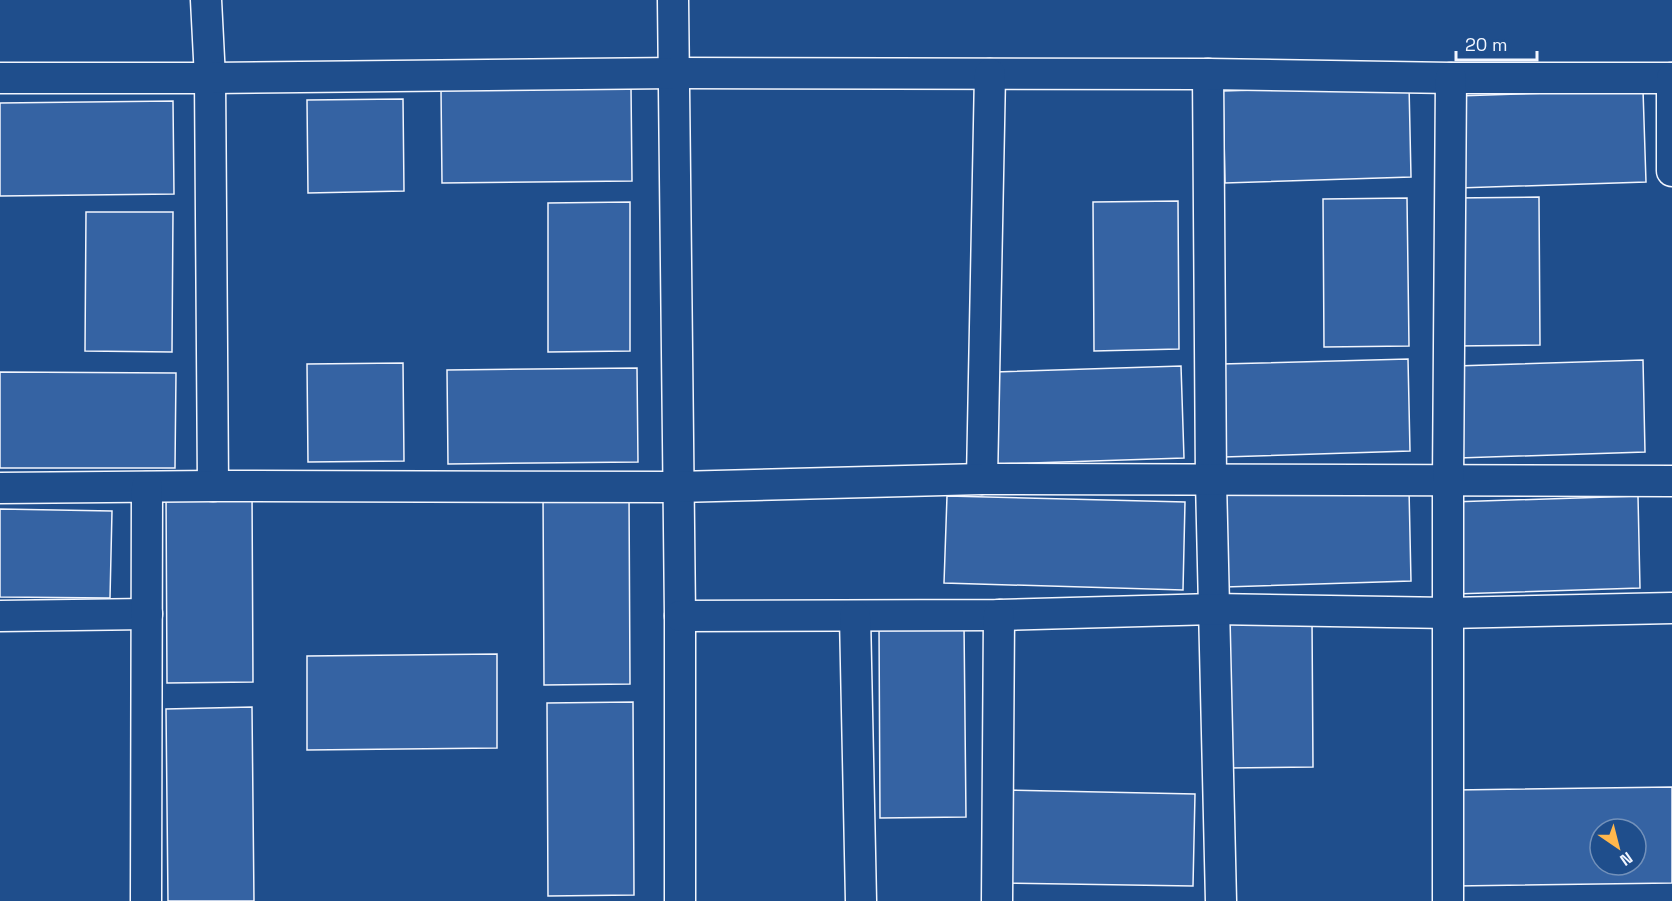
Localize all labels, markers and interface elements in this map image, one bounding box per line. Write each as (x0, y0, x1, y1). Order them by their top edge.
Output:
scale bar (1456, 24, 1537, 62)
text: 20 m (1465, 33, 1508, 56)
north arrow (1588, 817, 1648, 877)
text: N (1616, 847, 1637, 871)

